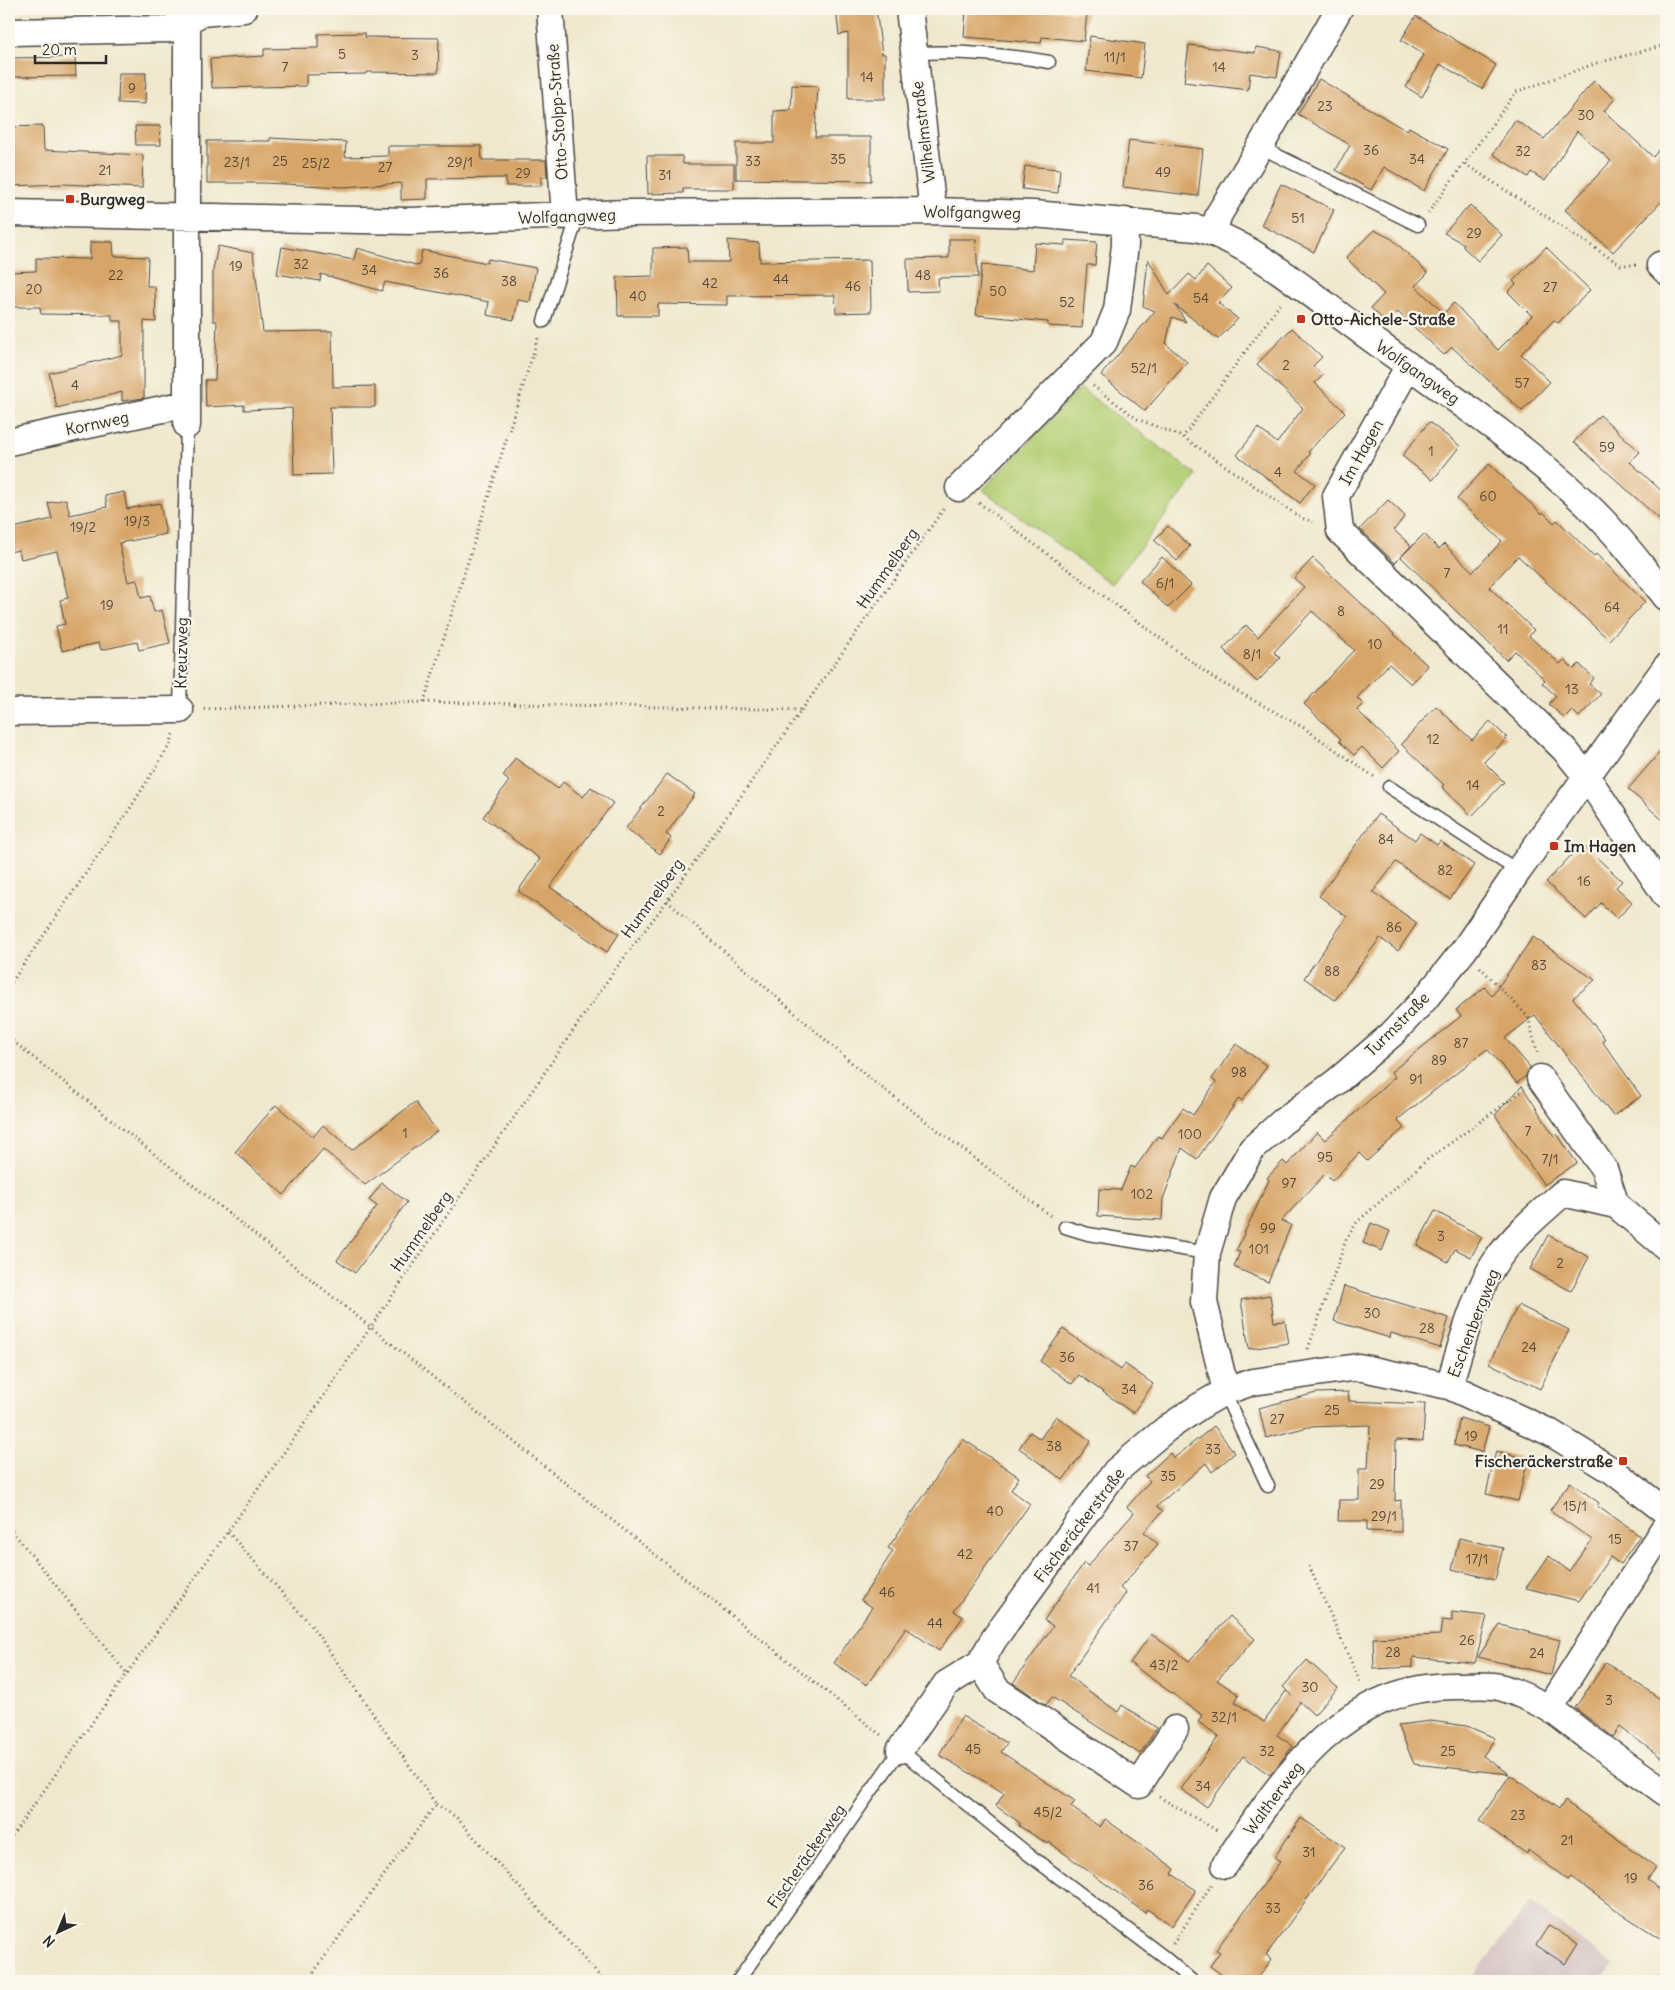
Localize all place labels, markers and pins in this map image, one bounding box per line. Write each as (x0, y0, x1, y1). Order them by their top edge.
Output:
place label: Burgweg (80, 189, 145, 210)
marker: Burgweg (64, 193, 76, 205)
place label: Otto-Aichele-Straße (1311, 309, 1456, 329)
marker: Otto-Aichele-Straße (1295, 313, 1307, 325)
place label: Im Hagen (1564, 836, 1636, 857)
marker: Im Hagen (1548, 840, 1560, 852)
place label: Fischeräckerstraße (1475, 1451, 1613, 1471)
marker: Fischeräckerstraße (1617, 1455, 1629, 1467)

